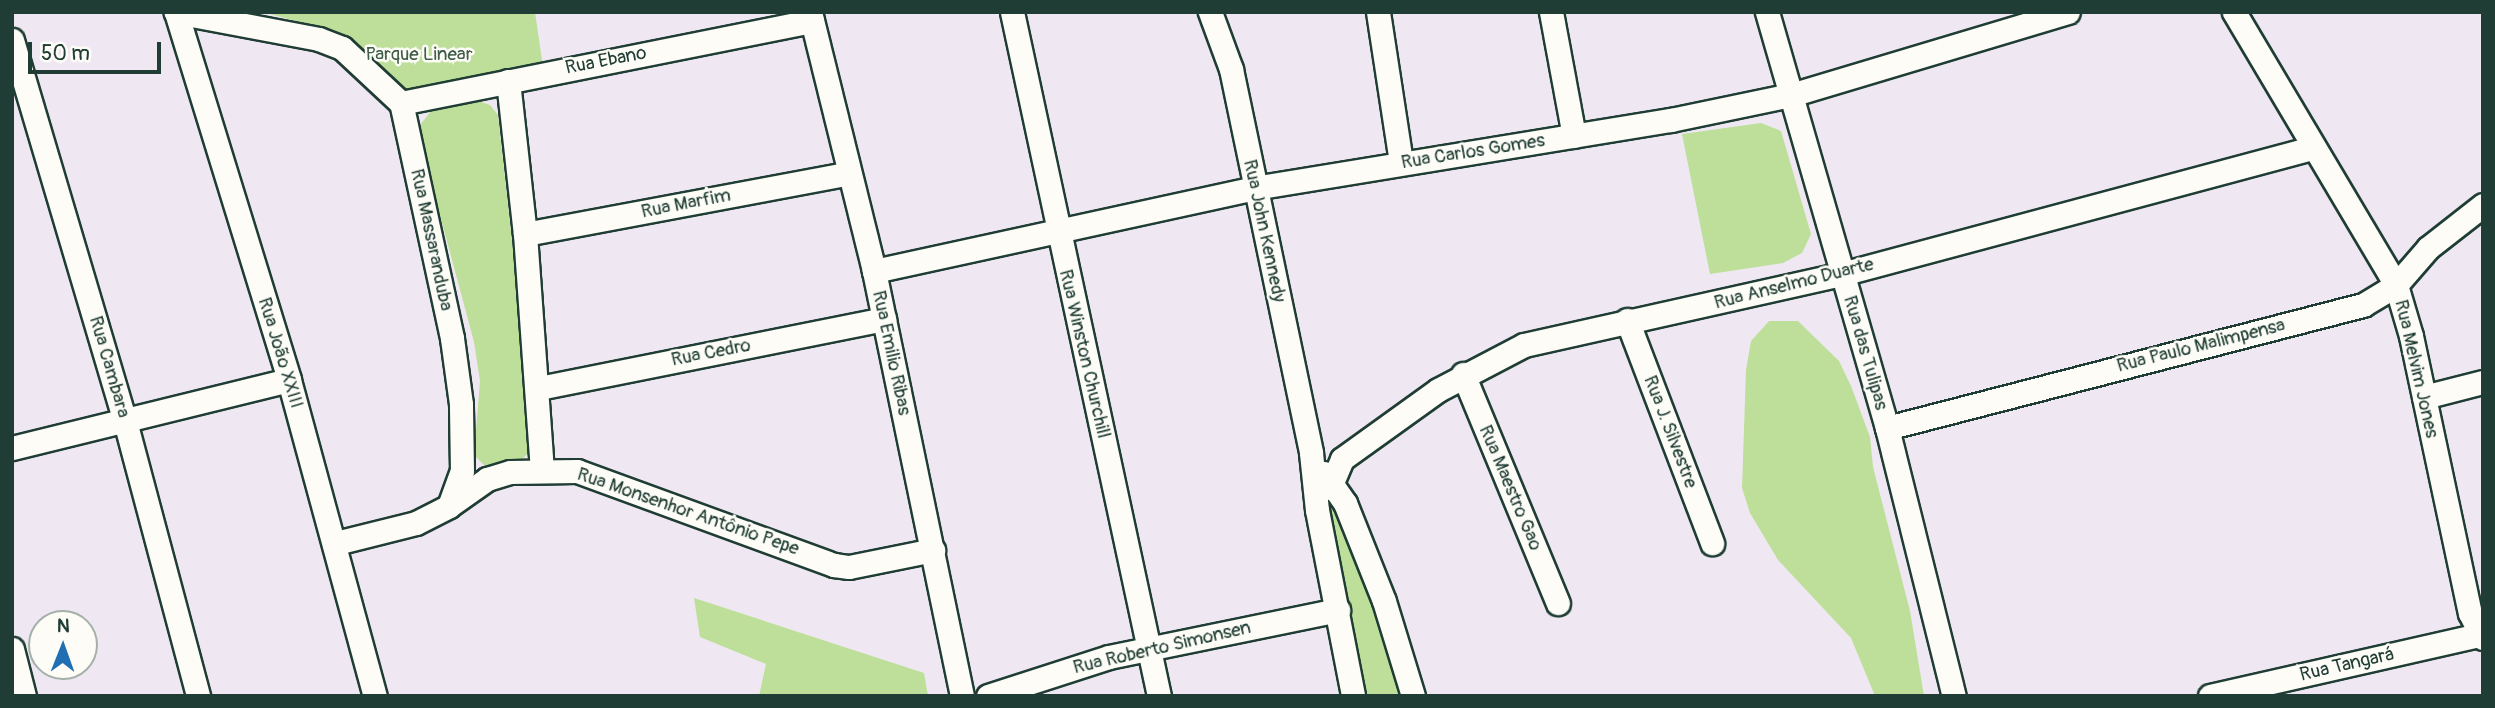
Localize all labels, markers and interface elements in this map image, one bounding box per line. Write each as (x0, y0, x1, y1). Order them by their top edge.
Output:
scale bar (32, 28, 164, 72)
text: 50 m (41, 40, 90, 67)
street label: Rua Ebano (563, 42, 649, 80)
park label: Parque Linear (366, 44, 472, 66)
street label: Rua Carlos Gomes (1400, 129, 1546, 175)
street label: Rua John Kennedy (1238, 158, 1290, 304)
street label: Rua Massaranduba (405, 167, 457, 313)
street label: Rua Marfim (639, 184, 733, 224)
street label: Rua Anselmo Duarte (1712, 253, 1876, 315)
street label: Rua Winston Churchill (1053, 267, 1115, 441)
street label: Rua Emilio Ribas (867, 289, 915, 417)
street label: Rua das Tulipas (1838, 293, 1892, 413)
street label: Rua João XXIII (252, 295, 308, 411)
street label: Rua Melvim Jones (2389, 298, 2443, 440)
street label: Rua Cambara (84, 314, 134, 420)
street label: Rua Paulo Malimpensa (2115, 314, 2287, 378)
street label: Rua Cedro (669, 334, 753, 372)
street label: Rua J. Silvestre (1638, 372, 1702, 492)
street label: Rua Maestro Gao (1473, 422, 1547, 554)
street label: Rua Monsenhor Antônio Pepe (574, 463, 802, 561)
north arrow (28, 610, 98, 680)
text: N (57, 614, 70, 638)
street label: Rua Roberto Simonsen (1071, 616, 1253, 680)
street label: Rua Tangará (2298, 643, 2396, 687)

